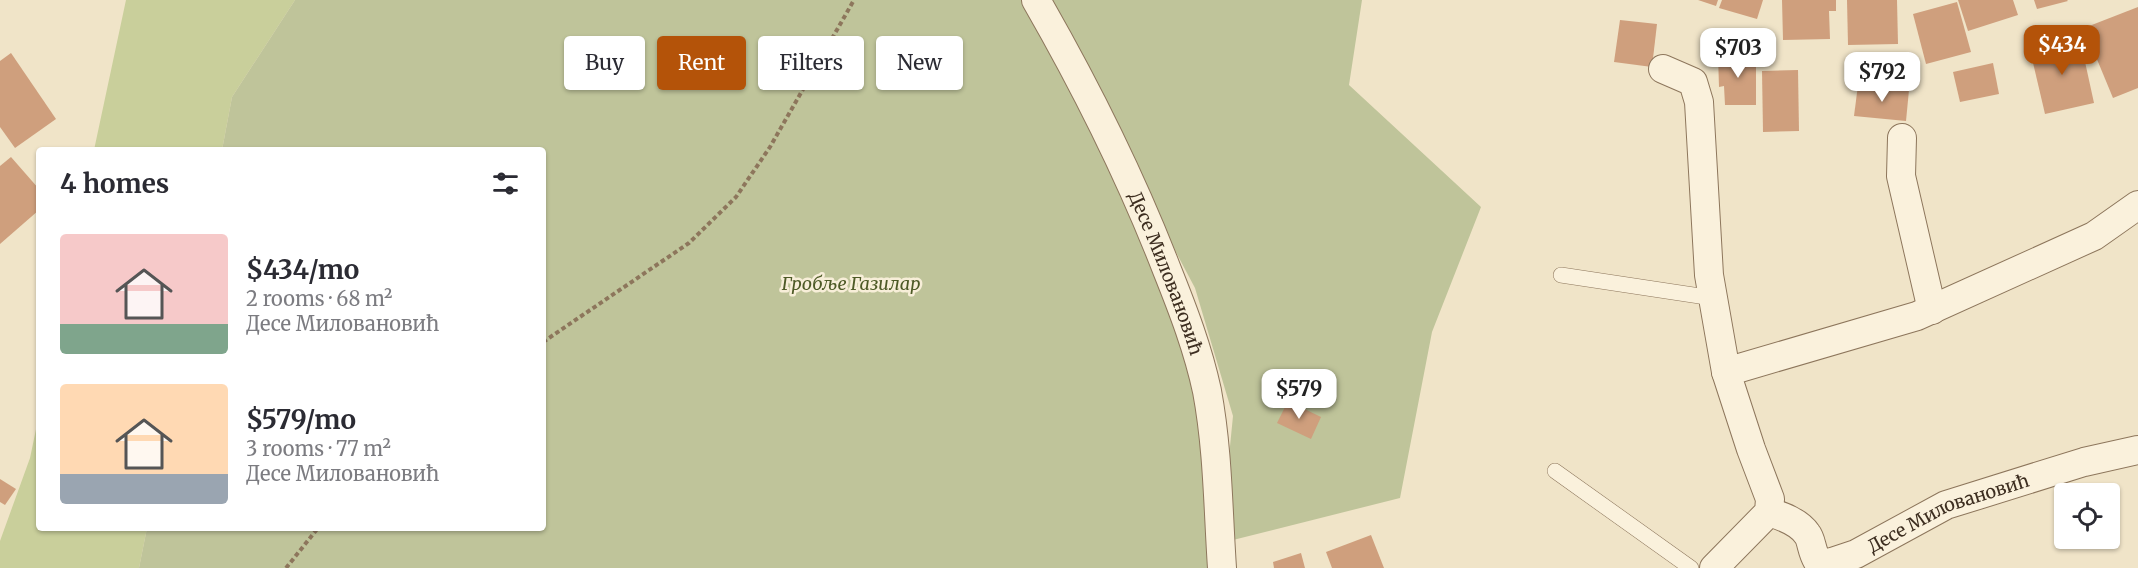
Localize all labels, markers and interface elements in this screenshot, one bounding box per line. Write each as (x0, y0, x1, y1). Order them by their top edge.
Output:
pin: $434 (2026, 25, 2098, 76)
pin: $703 (1702, 28, 1774, 79)
text: $434 (2038, 32, 2086, 57)
text: $703 (1714, 35, 1762, 60)
chip: Buy (564, 36, 645, 90)
chip: Rent (657, 36, 746, 90)
chip: Filters (758, 36, 864, 90)
chip: New (876, 36, 963, 90)
pin: $792 (1846, 52, 1918, 103)
text: $792 (1858, 59, 1906, 84)
text: 4 homes (60, 167, 169, 200)
icon: filters (489, 167, 522, 200)
street label: Десе Миловановић (1124, 187, 1209, 358)
text: $434/mo (246, 253, 359, 286)
icon: home (108, 258, 180, 330)
park label: Гробље Газилар (782, 272, 920, 295)
text: 2 rooms · 68 m² (246, 286, 393, 311)
text: Десе Миловановић (246, 311, 439, 336)
pin: $579 (1263, 369, 1335, 420)
text: $579 (1276, 376, 1322, 401)
text: $579/mo (246, 403, 356, 436)
icon: home (108, 408, 180, 480)
text: 3 rooms · 77 m² (246, 436, 391, 461)
text: Десе Миловановић (246, 461, 439, 486)
street label: Десе Миловановић (1863, 468, 2032, 557)
map controls (2054, 483, 2120, 549)
button: locate (2054, 483, 2120, 549)

